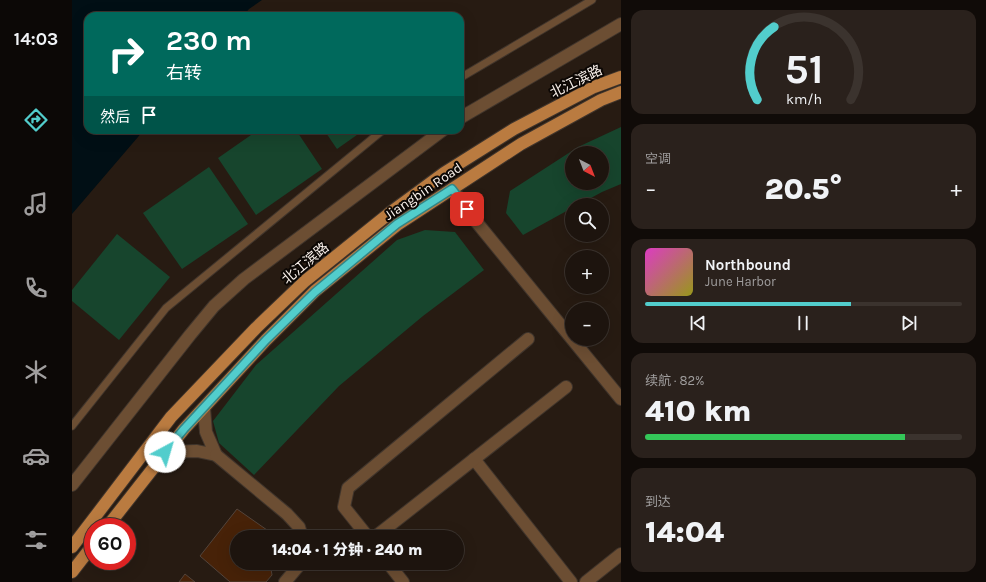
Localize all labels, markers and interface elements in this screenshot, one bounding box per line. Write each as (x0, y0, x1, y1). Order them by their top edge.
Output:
text: 230 m (166, 24, 252, 57)
text: 14:03 (14, 28, 58, 50)
icon: right (100, 28, 152, 80)
text: 51 (784, 45, 823, 93)
text: 右转 (166, 62, 202, 84)
street label: 北江滨路 (547, 62, 605, 101)
text: km/h (785, 91, 822, 108)
icon: arrive (138, 104, 160, 126)
icon: directions (22, 106, 50, 134)
text: 然后 (100, 108, 130, 126)
north arrow (565, 146, 609, 190)
map controls (565, 146, 609, 346)
text: 空调 (645, 151, 671, 166)
street label: Jiangbin Road (381, 159, 465, 224)
text: 20.5° (765, 171, 842, 207)
text: − (645, 176, 657, 202)
text: + (950, 176, 962, 202)
icon: music (22, 190, 50, 218)
pin (450, 192, 484, 226)
icon: arrive (456, 198, 478, 220)
button: search (565, 198, 609, 242)
street label: 北江滨路 (278, 239, 332, 288)
button: + (565, 250, 609, 294)
text: Northbound (705, 256, 791, 274)
icon: phone (22, 274, 50, 302)
text: June Harbor (705, 274, 776, 289)
button: − (565, 302, 609, 346)
icon: previous (687, 312, 709, 334)
icon: pause (792, 312, 814, 334)
icon: next (898, 312, 920, 334)
icon: climate (22, 358, 50, 386)
text: 续航 · 82% (645, 373, 704, 388)
text: 410 km (645, 393, 751, 429)
position arrow (144, 431, 186, 473)
icon: car (22, 442, 50, 470)
text: 到达 (645, 494, 671, 509)
text: 14:04 (645, 514, 724, 550)
speed limit sign: 60 (84, 518, 136, 570)
icon: filters (22, 526, 50, 554)
text: 14:04 · 1 分钟 · 240 m (272, 541, 422, 559)

